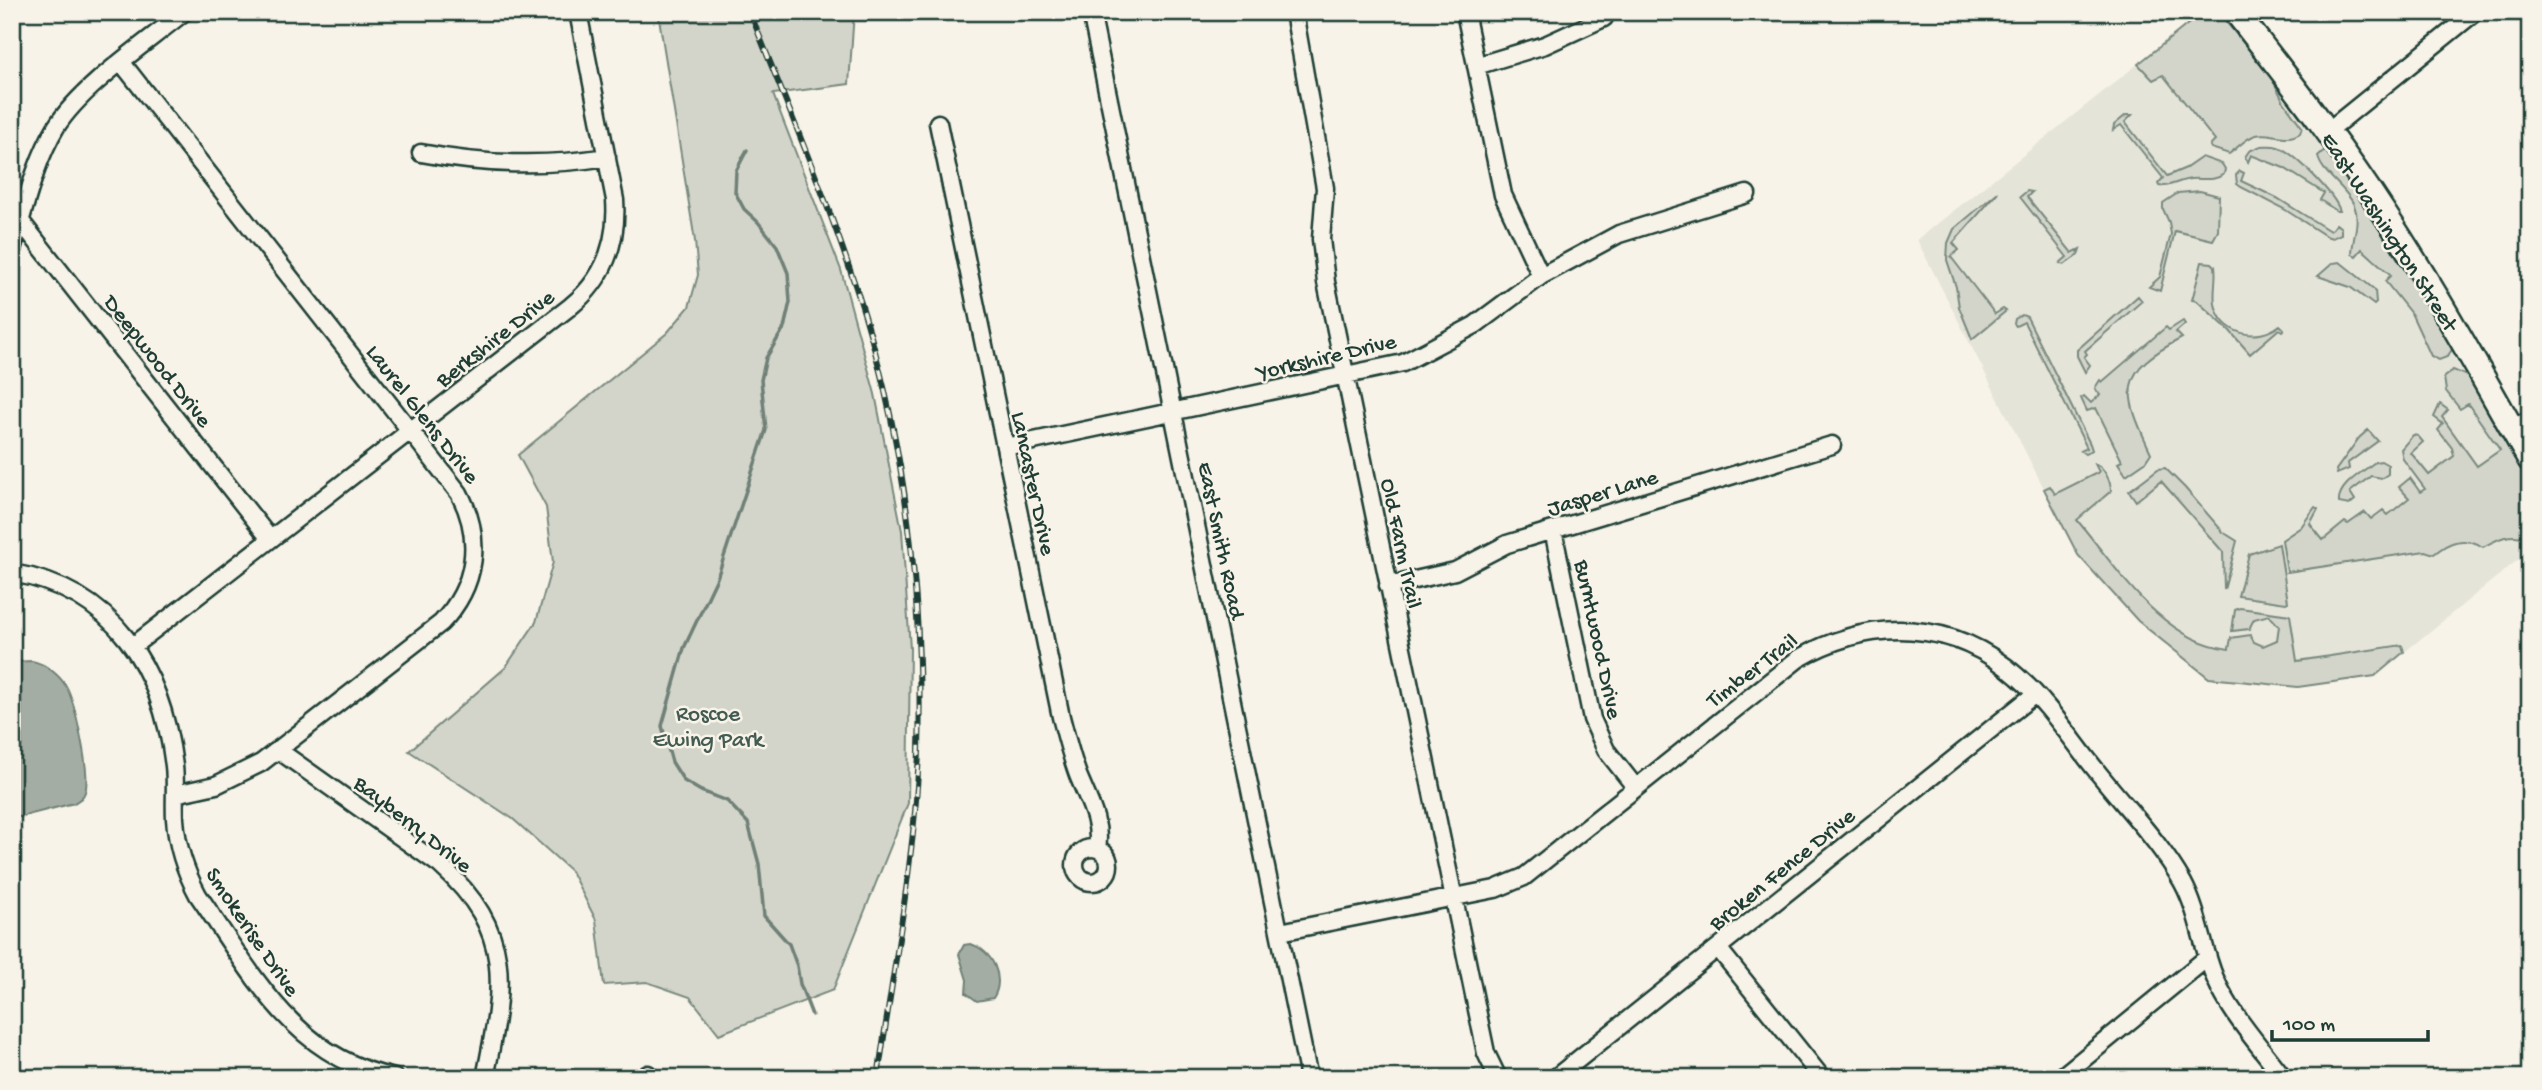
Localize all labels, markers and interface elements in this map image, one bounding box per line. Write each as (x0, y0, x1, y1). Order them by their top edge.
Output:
street label: East Washington Street (2314, 128, 2463, 339)
street label: Berkshire Drive (431, 284, 562, 395)
street label: Deepwood Drive (95, 289, 217, 435)
street label: Yorkshire Drive (1252, 329, 1400, 388)
street label: Laurel Glens Drive (359, 340, 485, 491)
street label: Lancaster Drive (1003, 409, 1060, 559)
street label: East Smith Road (1190, 460, 1250, 623)
street label: Jasper Lane (1544, 464, 1663, 524)
street label: Old Farm Trail (1373, 476, 1427, 611)
street label: Burntwood Drive (1566, 557, 1627, 723)
street label: Timber Trail (1700, 629, 1804, 716)
park label: Roscoe Ewing Park (653, 702, 766, 755)
street label: Bayberry Drive (346, 770, 477, 881)
street label: Broken Fence Drive (1704, 803, 1863, 939)
street label: Smokerise Drive (198, 863, 305, 1004)
scale bar (2272, 999, 2428, 1043)
text: 100 m (2282, 1014, 2335, 1039)

